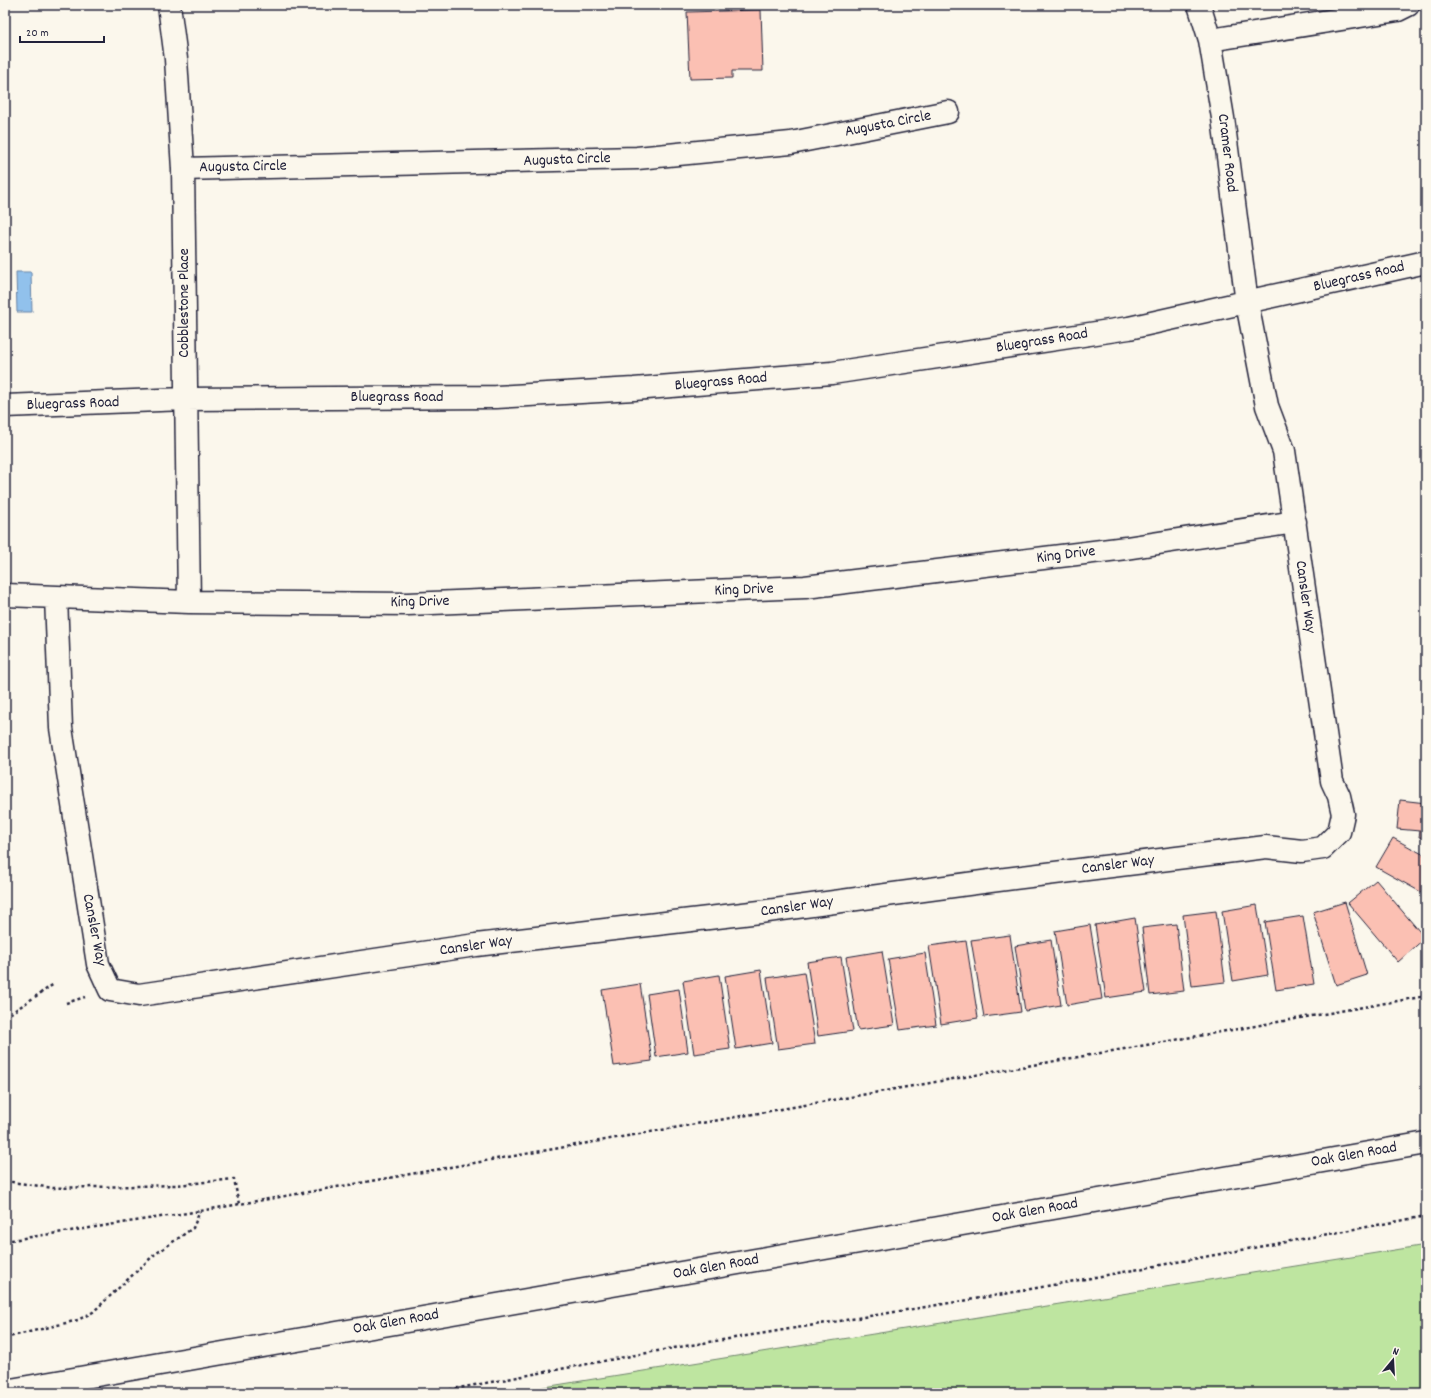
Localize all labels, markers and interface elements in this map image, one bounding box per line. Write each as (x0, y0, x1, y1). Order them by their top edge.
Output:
scale bar (20, 18, 104, 44)
text: 20 m (26, 25, 49, 42)
street label: Augusta Circle (843, 104, 933, 144)
street label: Cramer Road (1211, 112, 1243, 194)
street label: Augusta Circle (523, 147, 611, 173)
street label: Augusta Circle (199, 155, 287, 179)
street label: Cobblestone Place (173, 248, 196, 358)
street label: Bluegrass Road (1311, 255, 1407, 299)
street label: Bluegrass Road (994, 322, 1090, 360)
street label: Bluegrass Road (674, 366, 768, 398)
street label: Bluegrass Road (351, 386, 443, 409)
street label: Bluegrass Road (26, 391, 120, 417)
street label: King Drive (1035, 540, 1097, 570)
street label: Cansler Way (1289, 559, 1322, 635)
street label: King Drive (714, 577, 774, 603)
street label: King Drive (390, 590, 450, 614)
street label: Cansler Way (1080, 849, 1156, 881)
street label: Cansler Way (759, 890, 835, 923)
street label: Cansler Way (76, 892, 112, 969)
street label: Cansler Way (438, 929, 514, 962)
street label: Oak Glen Road (1309, 1136, 1399, 1174)
street label: Oak Glen Road (990, 1192, 1080, 1230)
street label: Oak Glen Road (671, 1248, 761, 1286)
street label: Oak Glen Road (351, 1303, 441, 1341)
north arrow (1373, 1340, 1413, 1380)
text: N (1390, 1344, 1401, 1361)

